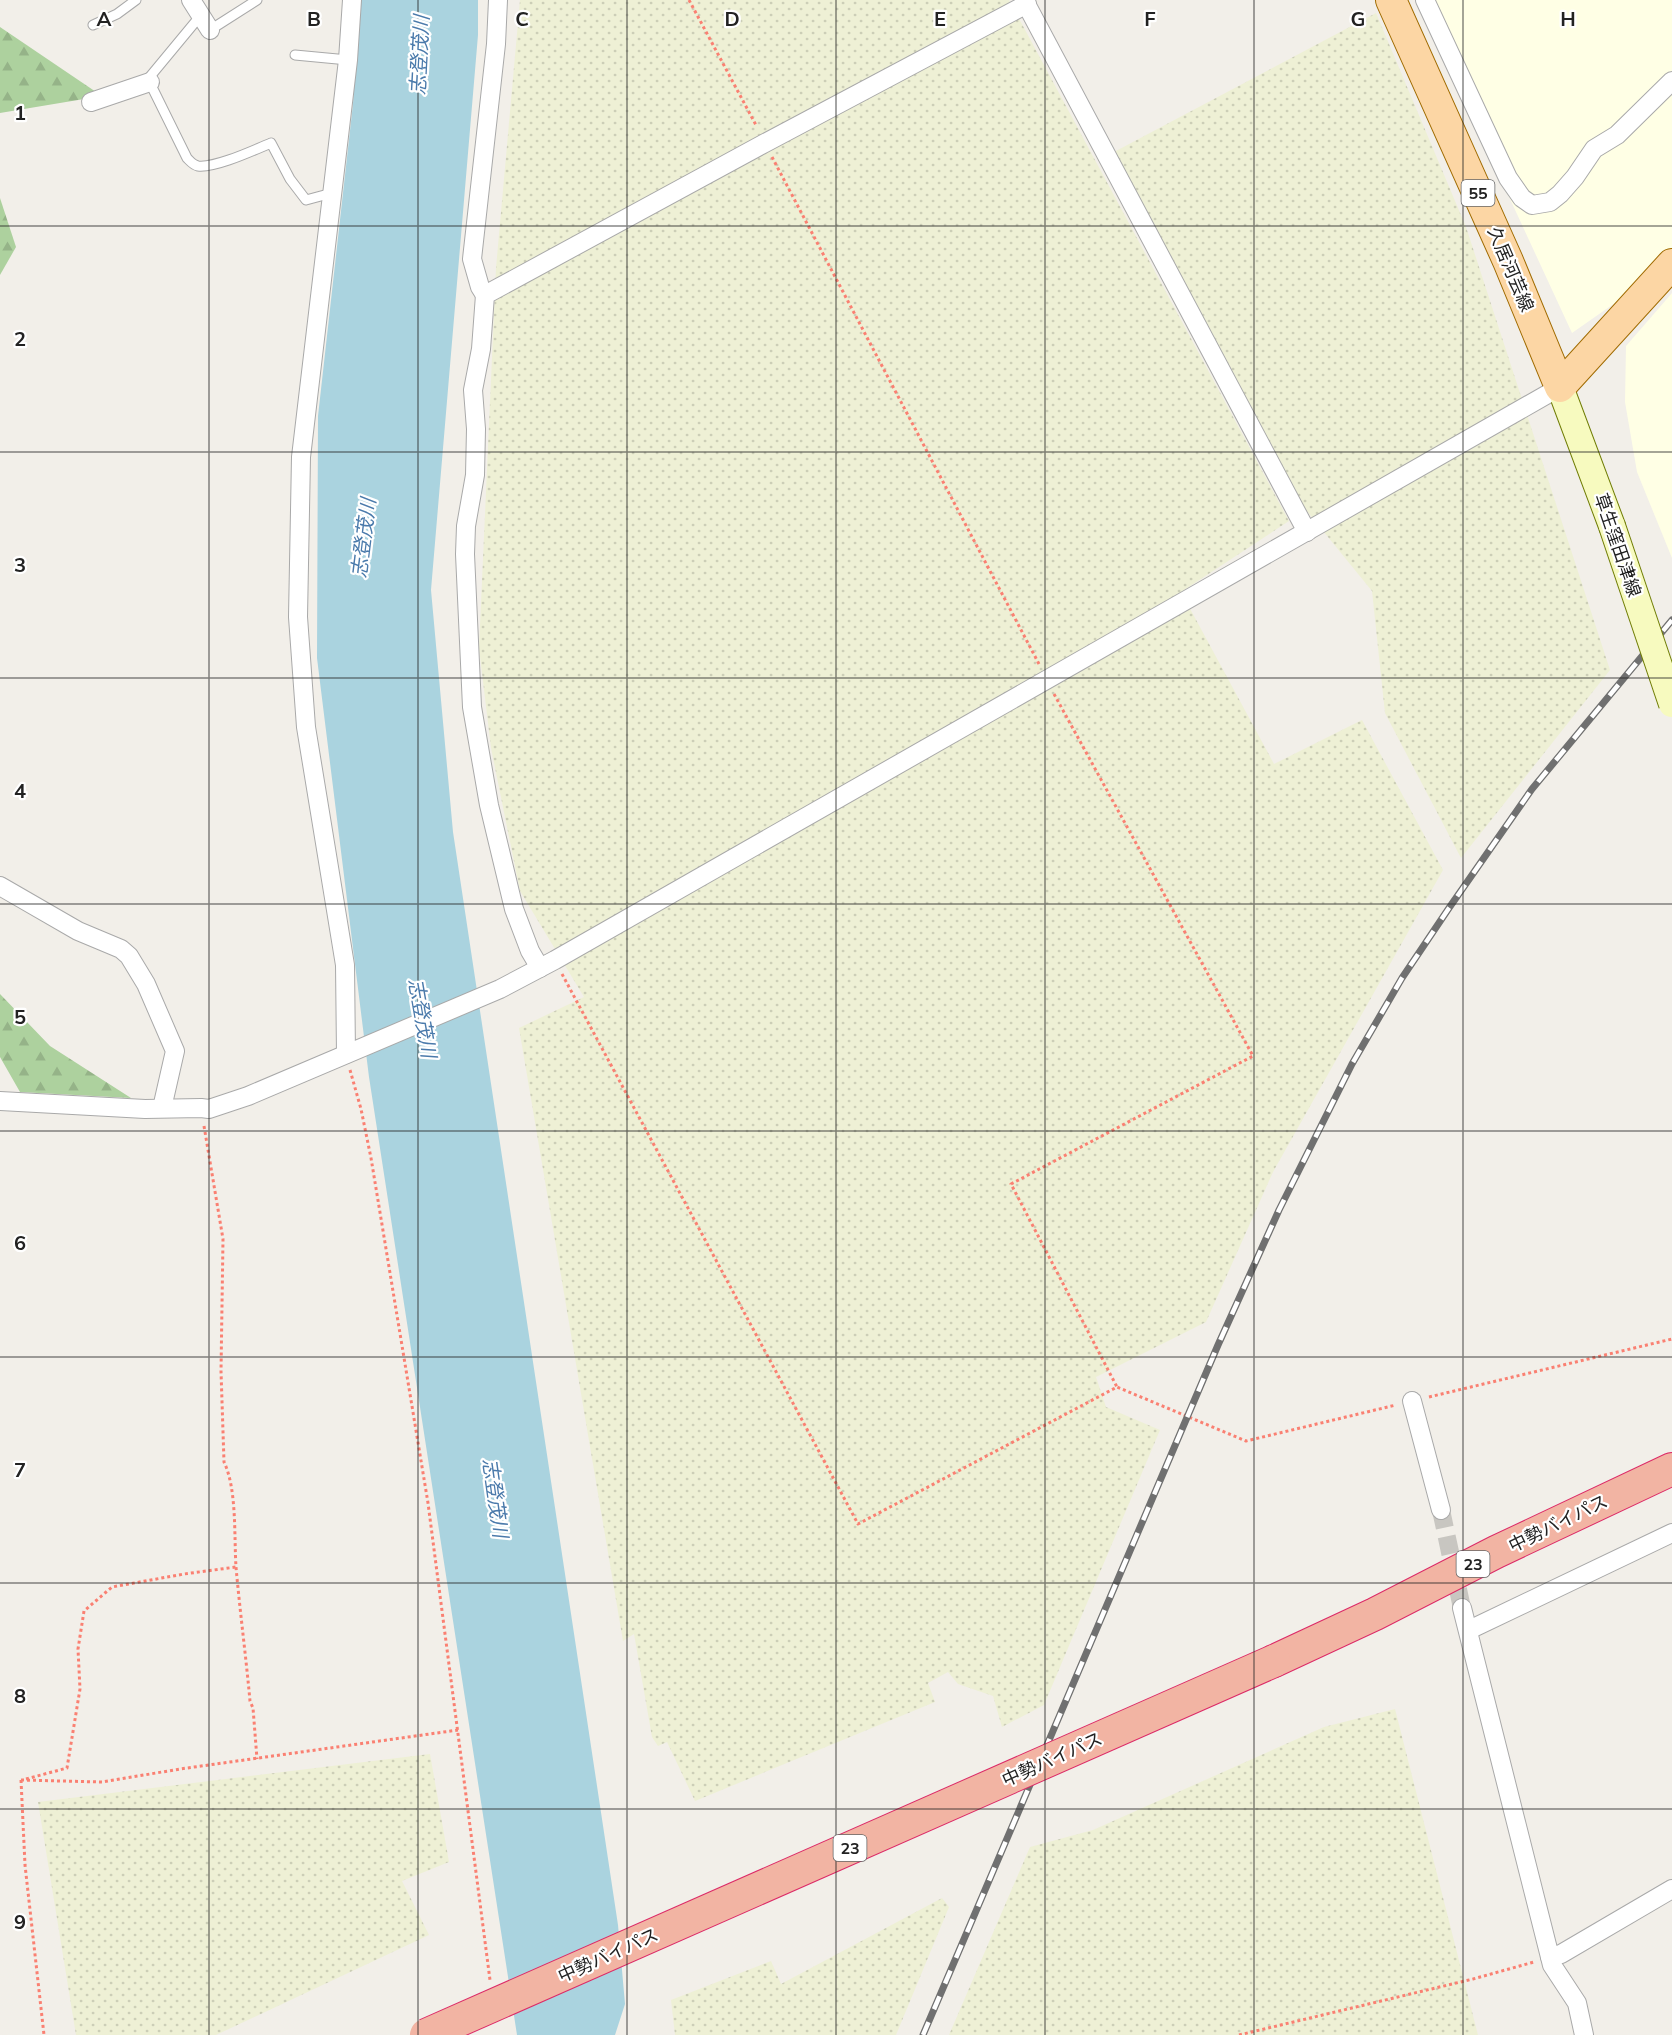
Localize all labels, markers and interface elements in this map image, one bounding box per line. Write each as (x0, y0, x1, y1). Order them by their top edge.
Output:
text: A (97, 6, 112, 31)
text: B (307, 6, 321, 31)
text: C (515, 6, 529, 31)
text: D (724, 6, 740, 31)
text: E (934, 6, 946, 31)
text: F (1144, 6, 1156, 31)
text: G (1351, 6, 1365, 31)
text: H (1560, 6, 1576, 31)
water label: 志登茂川 (404, 12, 434, 96)
text: 1 (14, 100, 26, 125)
road number: 55 (1462, 180, 1494, 206)
street label: 久居河芸線 (1483, 223, 1539, 315)
text: 2 (14, 326, 26, 351)
street label: 草生窪田津線 (1590, 490, 1646, 600)
water label: 志登茂川 (346, 495, 381, 579)
text: 3 (14, 552, 26, 577)
text: 4 (14, 778, 26, 803)
water label: 志登茂川 (404, 976, 443, 1062)
text: 5 (14, 1004, 26, 1029)
text: 6 (14, 1230, 26, 1255)
text: 7 (14, 1457, 26, 1482)
water label: 志登茂川 (478, 1457, 514, 1541)
street label: 中勢バイパス (1505, 1489, 1611, 1557)
road number: 23 (1456, 1551, 1490, 1577)
text: 8 (14, 1683, 26, 1708)
street label: 中勢バイパス (998, 1727, 1106, 1791)
road number: 23 (834, 1835, 866, 1861)
text: 9 (14, 1909, 26, 1934)
street label: 中勢バイパス (554, 1923, 662, 1987)

